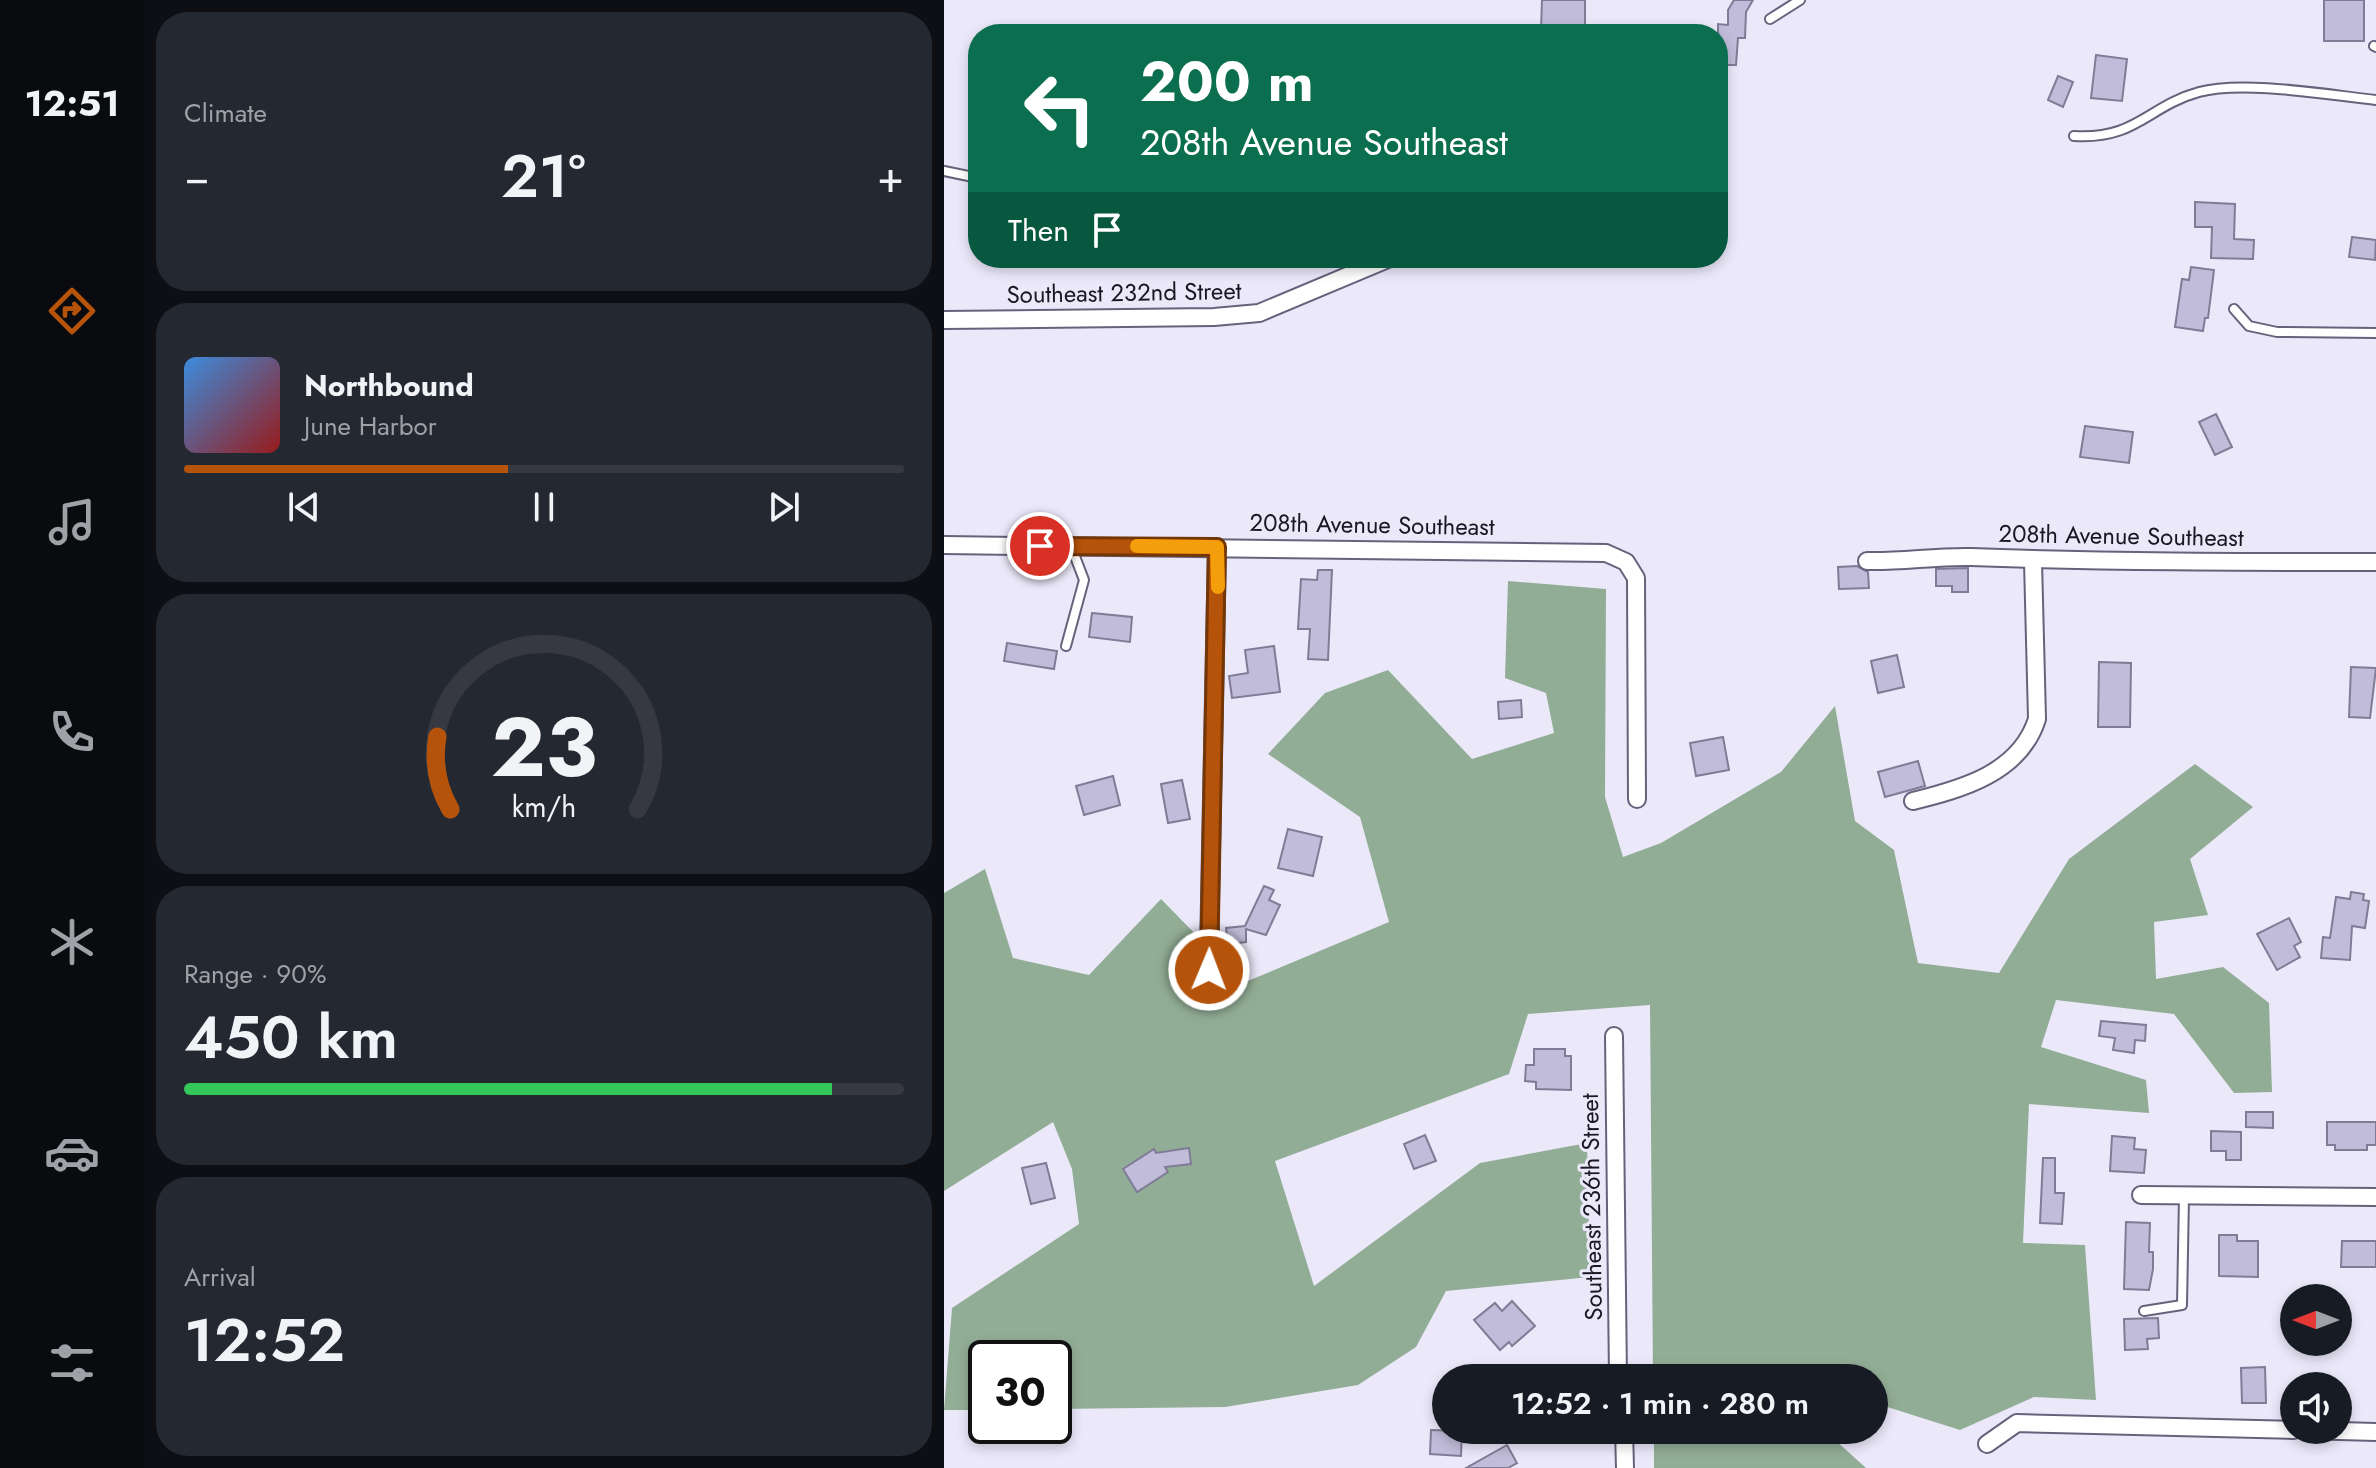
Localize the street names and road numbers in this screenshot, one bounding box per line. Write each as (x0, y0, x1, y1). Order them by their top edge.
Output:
street label: Southeast 232nd Street (1006, 273, 1242, 312)
street label: 208th Avenue Southeast (1249, 505, 1495, 544)
street label: 208th Avenue Southeast (1998, 516, 2244, 555)
street label: Southeast 236th Street (1572, 1093, 1611, 1321)

